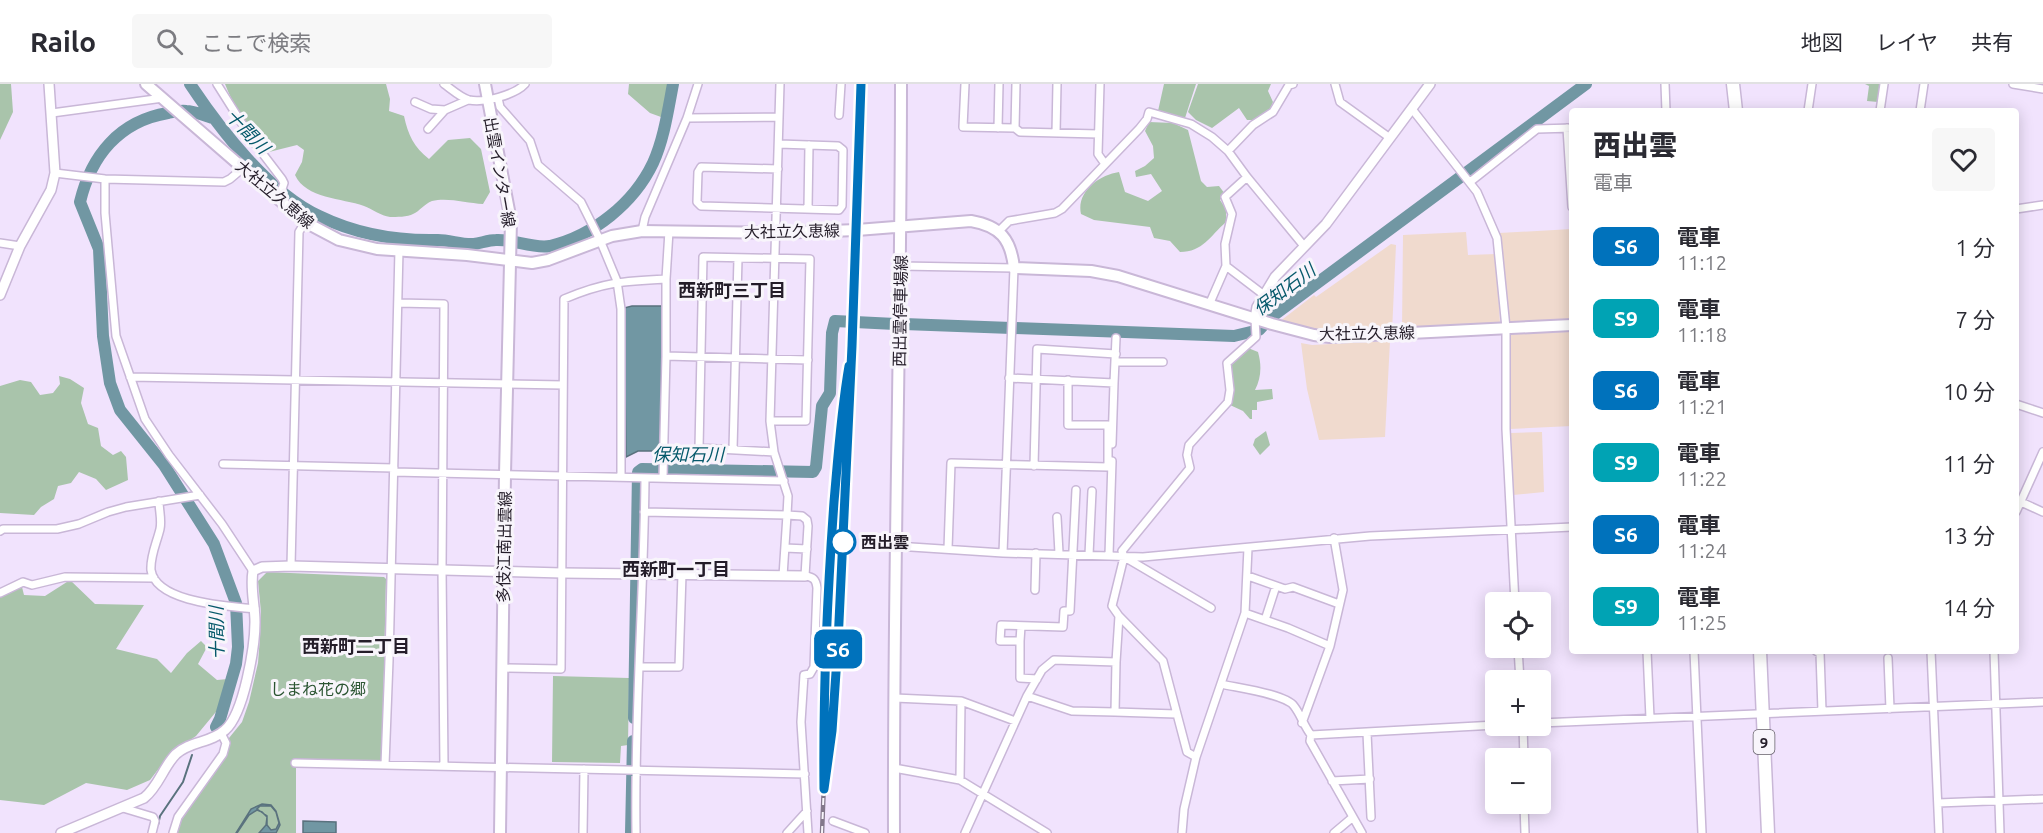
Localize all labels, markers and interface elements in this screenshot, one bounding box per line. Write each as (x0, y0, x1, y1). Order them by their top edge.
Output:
search box (132, 14, 552, 68)
icon: search (153, 25, 186, 58)
text: Railo (30, 26, 96, 57)
text: ここで検索 (201, 30, 311, 55)
text: 地図 (1801, 30, 1843, 54)
text: レイヤ (1876, 30, 1938, 54)
text: 共有 (1971, 30, 2013, 54)
water label: 十間川 (222, 105, 275, 159)
street label: 出雲インター線 (481, 115, 519, 229)
button: heart (1932, 128, 1995, 191)
text: 西出雲 (1593, 129, 1677, 160)
street label: 大社立久恵線 (232, 156, 318, 232)
text: 電車 (1593, 171, 1633, 194)
street label: 大社立久恵線 (744, 221, 840, 241)
text: 電車 (1677, 224, 1721, 249)
text: S6 (1614, 234, 1638, 258)
text: 1 分 (1956, 235, 1995, 260)
text: 11:12 (1677, 251, 1727, 274)
street label: 西出雲停車場線 (890, 255, 910, 367)
water label: 保知石川 (1249, 258, 1320, 319)
district label: 西新町三丁目 (678, 280, 786, 300)
text: 電車 (1677, 296, 1721, 321)
text: S9 (1614, 306, 1638, 330)
text: 7 分 (1956, 307, 1995, 332)
street label: 大社立久恵線 (1319, 323, 1415, 343)
text: 11:18 (1677, 323, 1727, 346)
text: 電車 (1677, 368, 1721, 393)
text: S6 (1614, 378, 1638, 402)
text: 10 分 (1943, 379, 1995, 404)
text: 11:21 (1677, 395, 1727, 418)
text: 電車 (1677, 440, 1721, 465)
water label: 保知石川 (652, 444, 726, 464)
text: S9 (1614, 450, 1638, 474)
text: 11 分 (1943, 451, 1995, 476)
text: 11:22 (1677, 467, 1727, 490)
street label: 多伎江南出雲線 (494, 491, 514, 603)
text: 電車 (1677, 512, 1721, 537)
text: S6 (1614, 522, 1638, 546)
text: 13 分 (1943, 523, 1995, 548)
marker: 西出雲 (830, 529, 856, 555)
place label: 西出雲 (861, 533, 909, 551)
text: 11:24 (1677, 539, 1727, 562)
district label: 西新町一丁目 (622, 559, 730, 579)
text: 電車 (1677, 584, 1721, 609)
map controls (1485, 592, 1551, 814)
button: locate (1485, 592, 1551, 658)
text: S9 (1614, 594, 1638, 618)
text: 14 分 (1943, 595, 1995, 620)
water label: 十間川 (205, 604, 226, 660)
text: 11:25 (1677, 611, 1727, 634)
line badge: S6 (811, 630, 865, 668)
district label: 西新町二丁目 (302, 636, 410, 656)
text: S6 (826, 637, 850, 661)
button: + (1485, 670, 1551, 736)
park label: しまね花の郷 (270, 680, 366, 698)
road number: 9 (1754, 730, 1774, 754)
button: − (1485, 748, 1551, 814)

